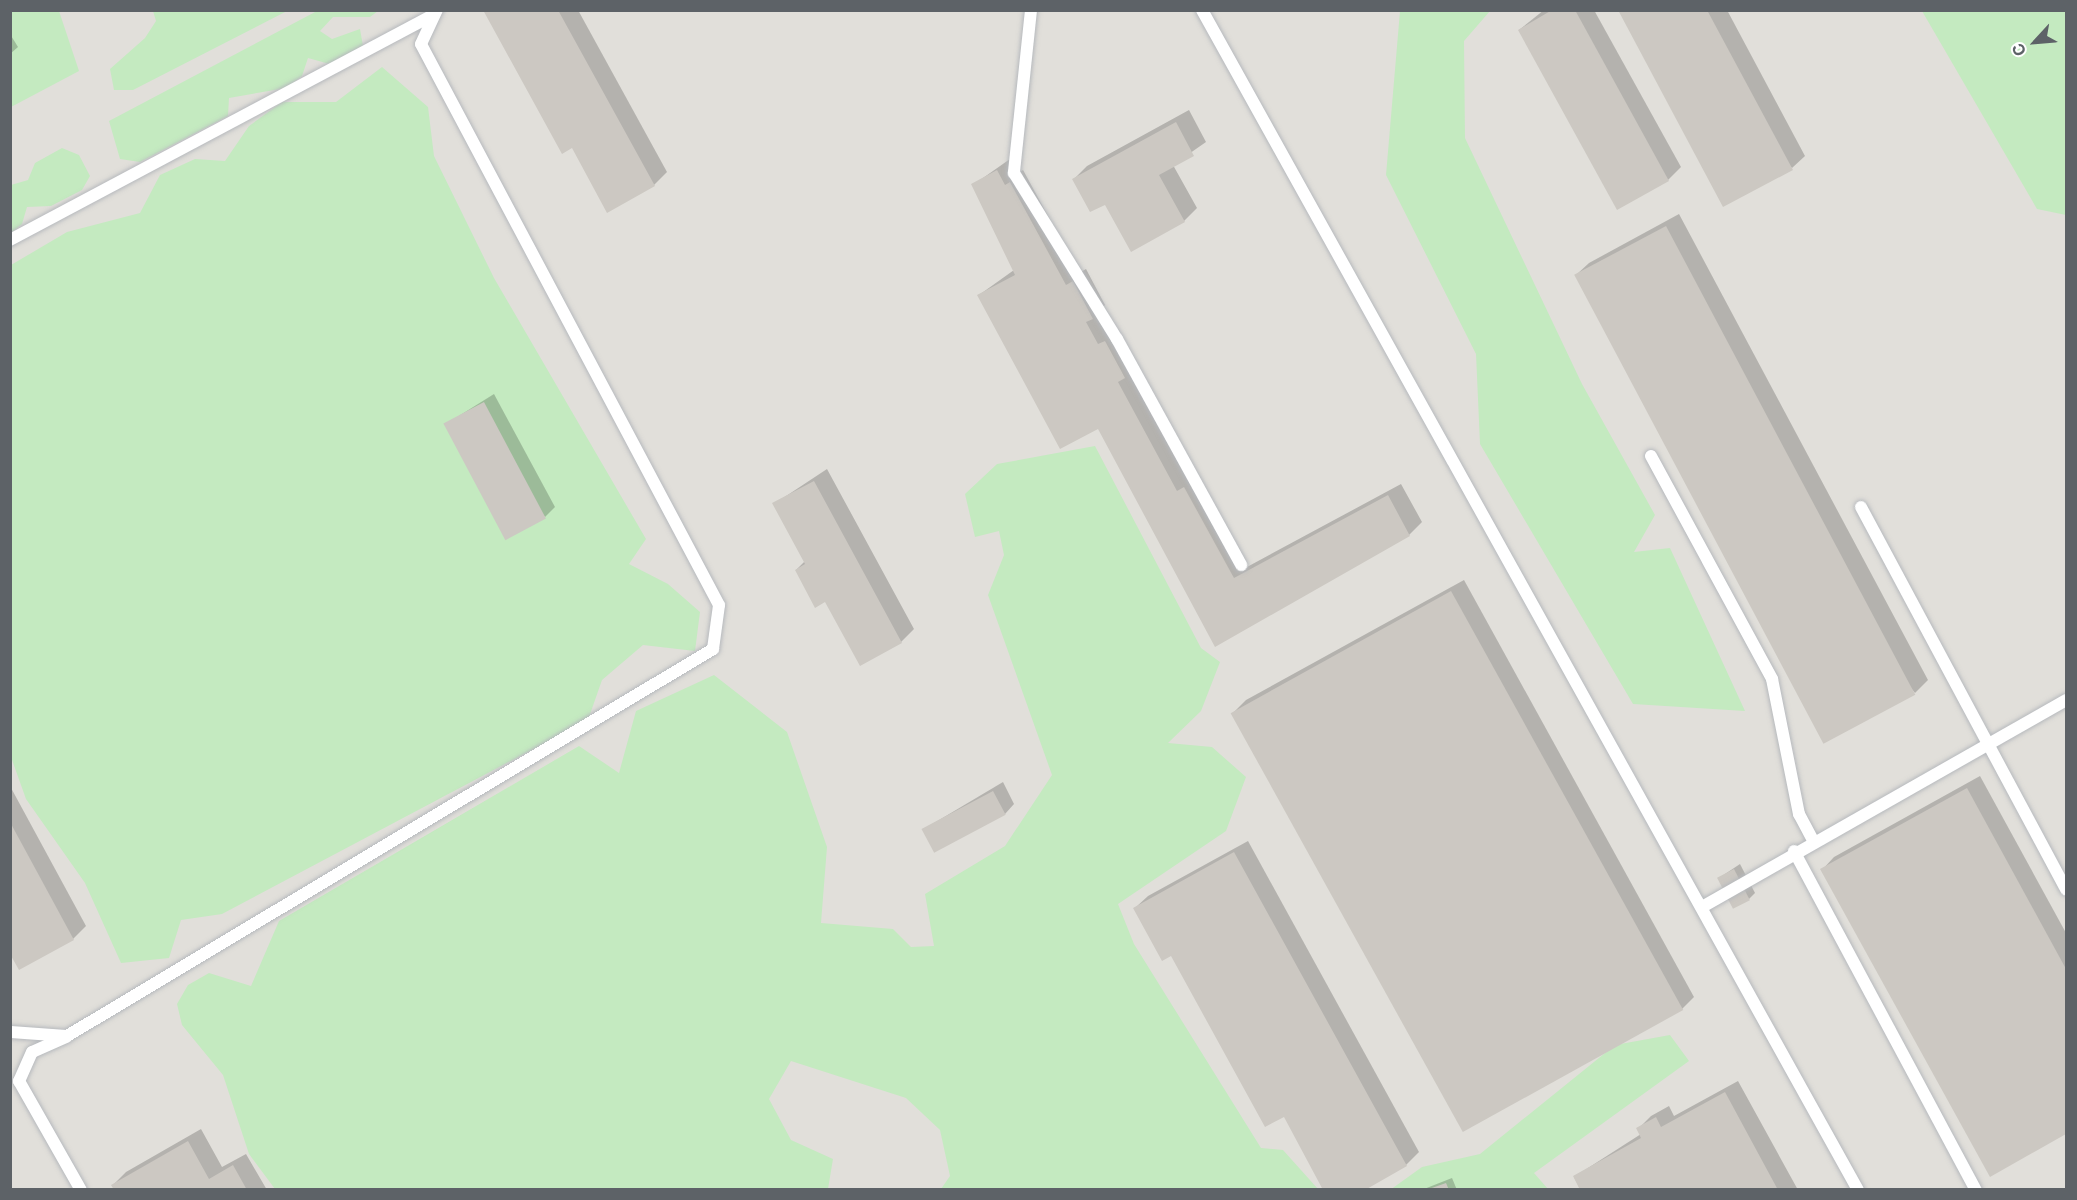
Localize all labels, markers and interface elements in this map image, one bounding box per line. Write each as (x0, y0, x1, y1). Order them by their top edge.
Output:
north arrow (2005, 12, 2065, 72)
text: С (2007, 40, 2030, 60)

